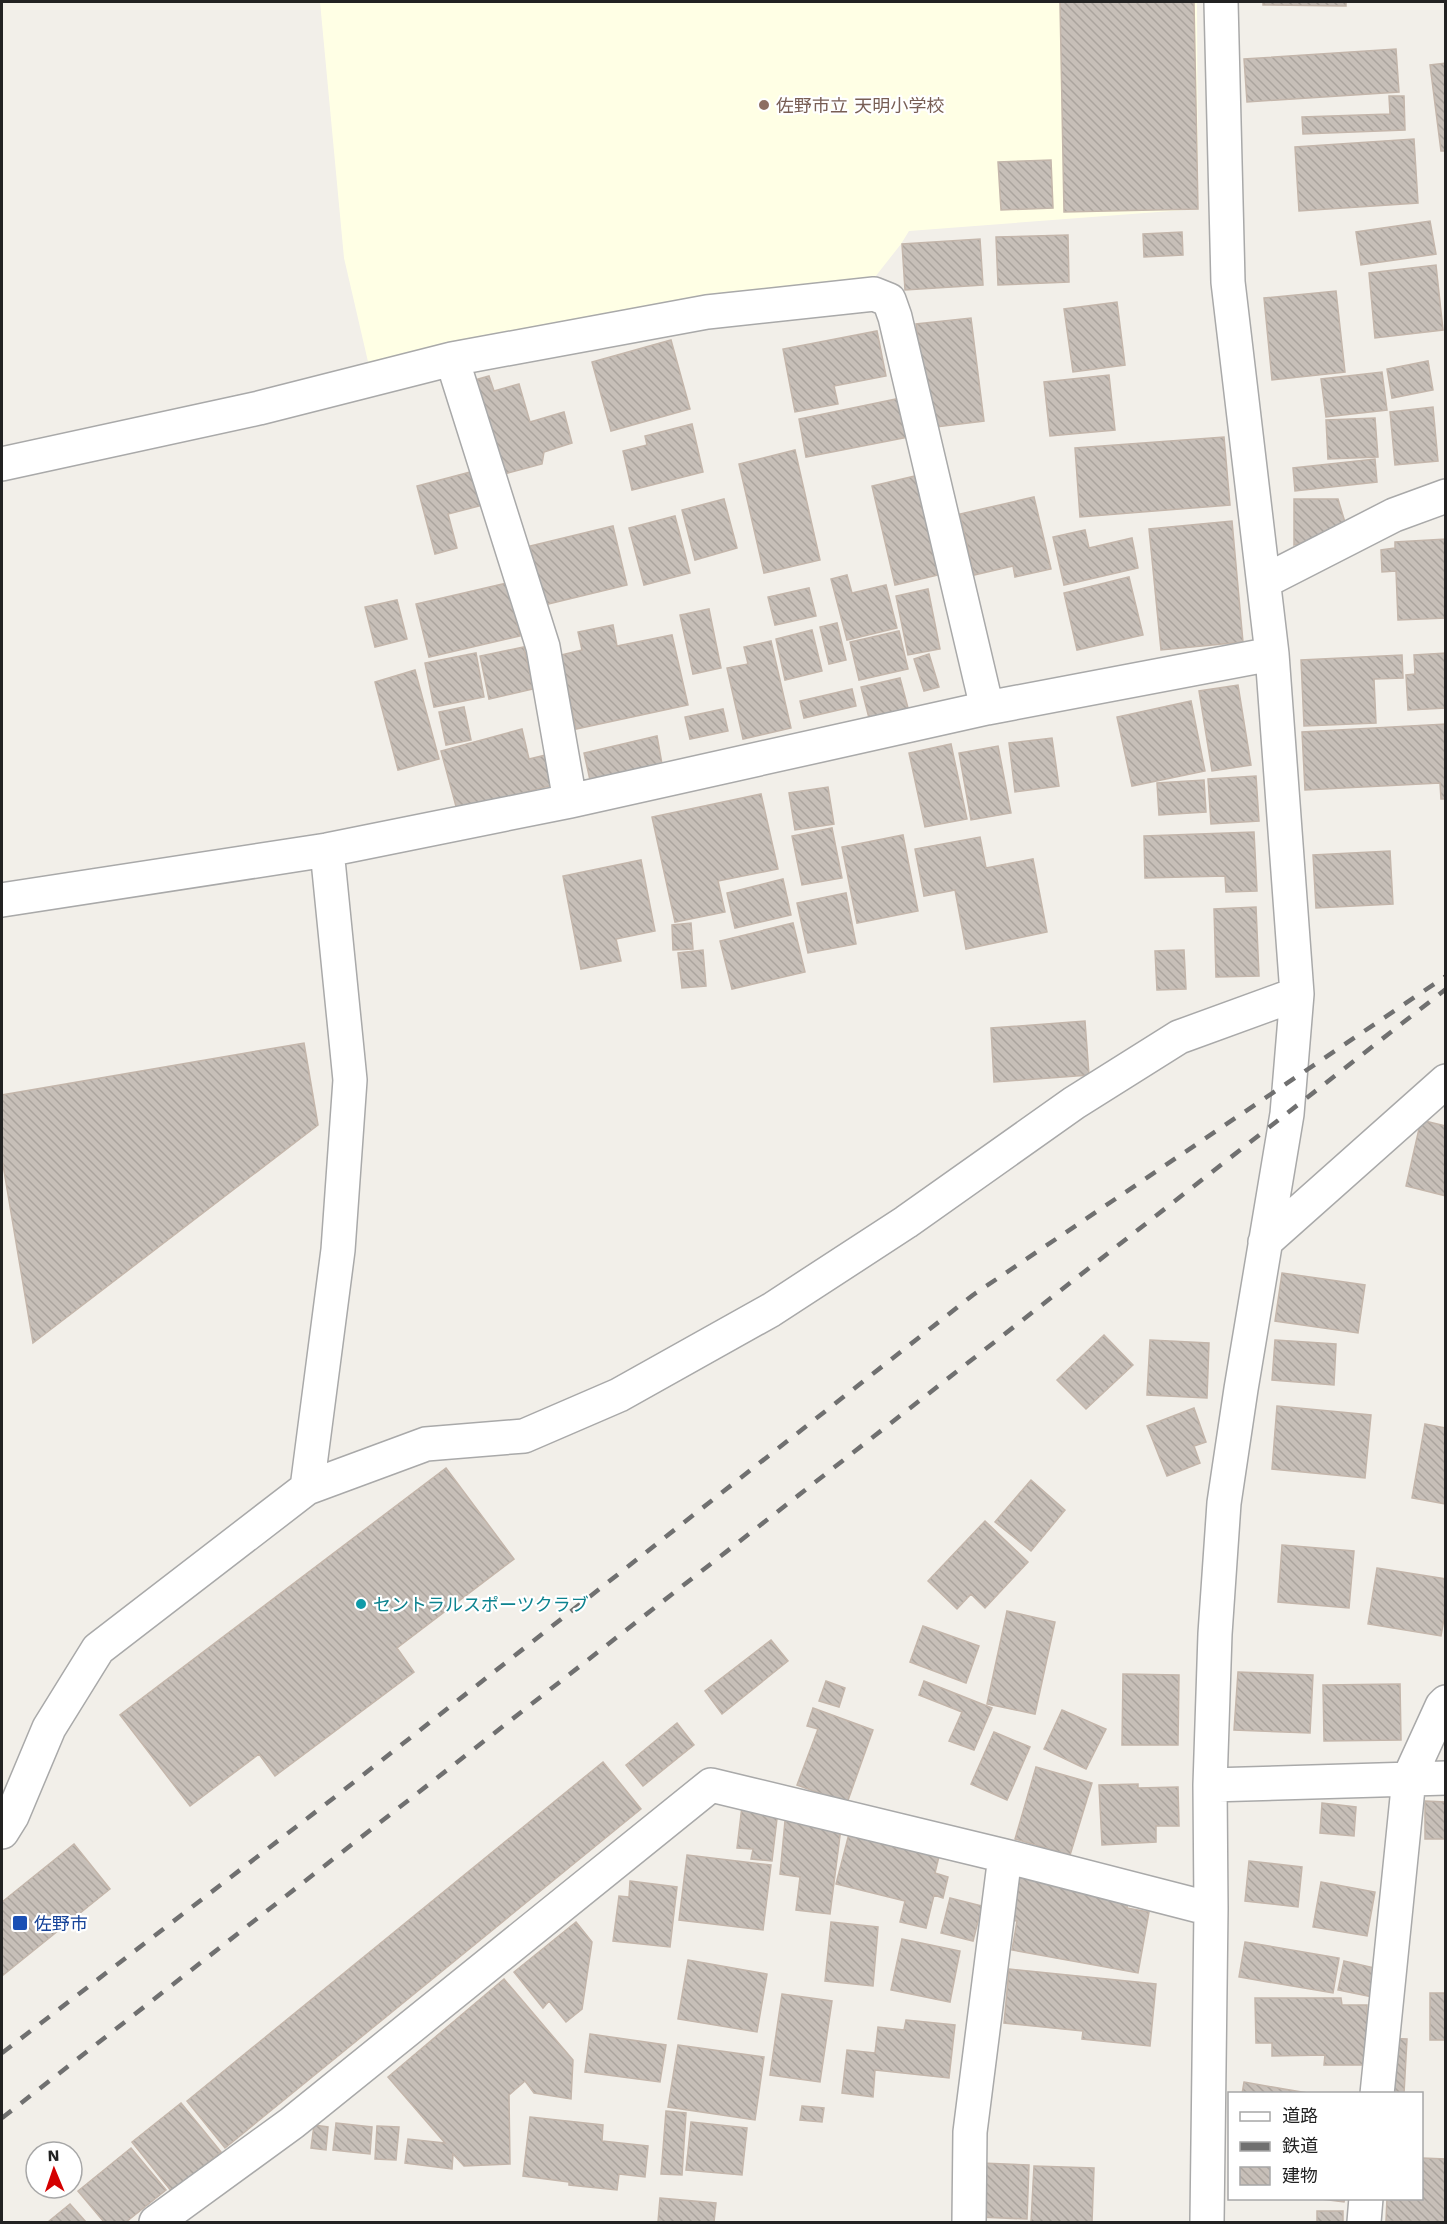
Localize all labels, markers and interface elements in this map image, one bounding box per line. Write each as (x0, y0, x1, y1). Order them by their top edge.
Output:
place label: 佐野市立 天明小学校 (776, 95, 944, 116)
marker: 佐野市立 天明小学校 (757, 98, 771, 112)
place label: セントラルスポーツクラブ (373, 1594, 589, 1615)
marker: セントラルスポーツクラブ (354, 1597, 368, 1611)
place label: 佐野市 (34, 1913, 88, 1934)
marker: 佐野市 (11, 1914, 29, 1932)
legend (1228, 2092, 1423, 2200)
text: 道路 (1282, 2105, 1318, 2126)
text: 鉄道 (1282, 2135, 1318, 2156)
north arrow (24, 2140, 84, 2200)
text: N (47, 2146, 60, 2165)
text: 建物 (1282, 2165, 1318, 2186)

